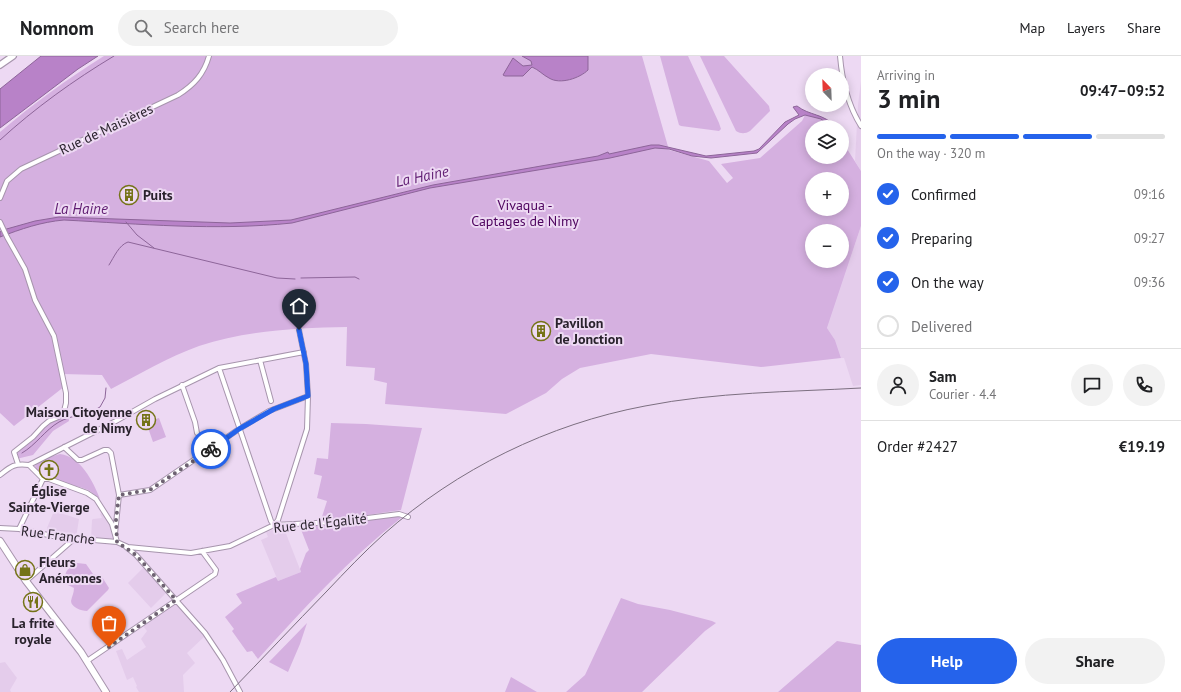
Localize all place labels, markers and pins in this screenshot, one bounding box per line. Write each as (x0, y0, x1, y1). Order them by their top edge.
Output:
building icon: Puits (118, 184, 140, 206)
place label: Puits (143, 186, 173, 204)
pin (282, 289, 316, 330)
place label: Pavillon de Jonction (555, 314, 623, 348)
building icon: Pavillon de Jonction (530, 320, 552, 342)
place label: Maison Citoyenne de Nimy (26, 403, 132, 437)
building icon: Maison Citoyenne de Nimy (135, 409, 157, 431)
church icon: Église Sainte-Vierge (38, 459, 60, 481)
place label: Église Sainte-Vierge (8, 482, 90, 516)
place label: Fleurs Anémones (39, 553, 102, 587)
shop icon: Fleurs Anémones (14, 559, 36, 581)
restaurant icon: La frite royale (22, 591, 44, 613)
pin (92, 606, 126, 647)
place label: La frite royale (12, 614, 54, 648)

